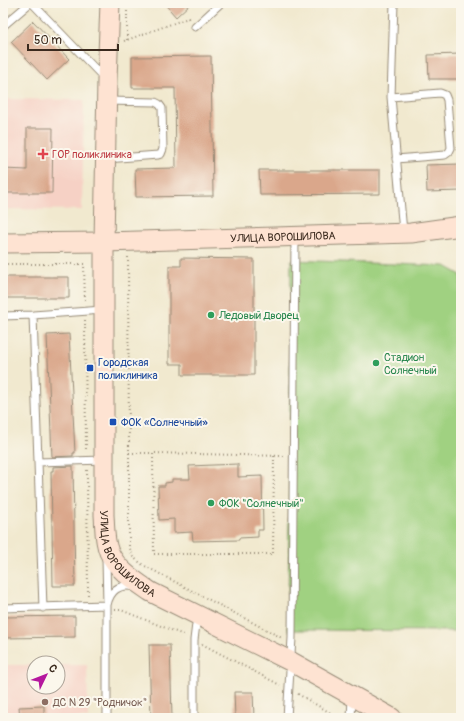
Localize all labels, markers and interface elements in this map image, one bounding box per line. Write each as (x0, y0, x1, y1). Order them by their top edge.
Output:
scale bar (28, 26, 118, 52)
text: 50 m (34, 33, 62, 48)
marker: ГОР поликлиника (37, 148, 49, 160)
place label: ГОР поликлиника (52, 148, 132, 161)
street label: УЛИЦА ВОРОШИЛОВА (230, 229, 336, 245)
place label: Ледовый Дворец (218, 309, 299, 322)
marker: Ледовый Дворец (206, 310, 216, 320)
place label: Стадион Солнечный (384, 351, 437, 377)
place label: Городская поликлиника (98, 356, 158, 382)
marker: Стадион Солнечный (371, 358, 381, 368)
marker: Городская поликлиника (85, 363, 95, 373)
place label: ФОК «Солнечный» (121, 416, 208, 429)
marker: ФОК «Солнечный» (108, 417, 118, 427)
place label: ФОК "Солнечный" (219, 497, 304, 510)
marker: ФОК "Солнечный" (206, 498, 216, 508)
street label: УЛИЦА ВОРОШИЛОВА (97, 510, 158, 600)
north arrow (26, 655, 66, 695)
text: С (46, 662, 60, 676)
place label: ДС N 29 "Родничок" (52, 696, 147, 709)
marker: ДС N 29 "Родничок" (40, 697, 50, 707)

